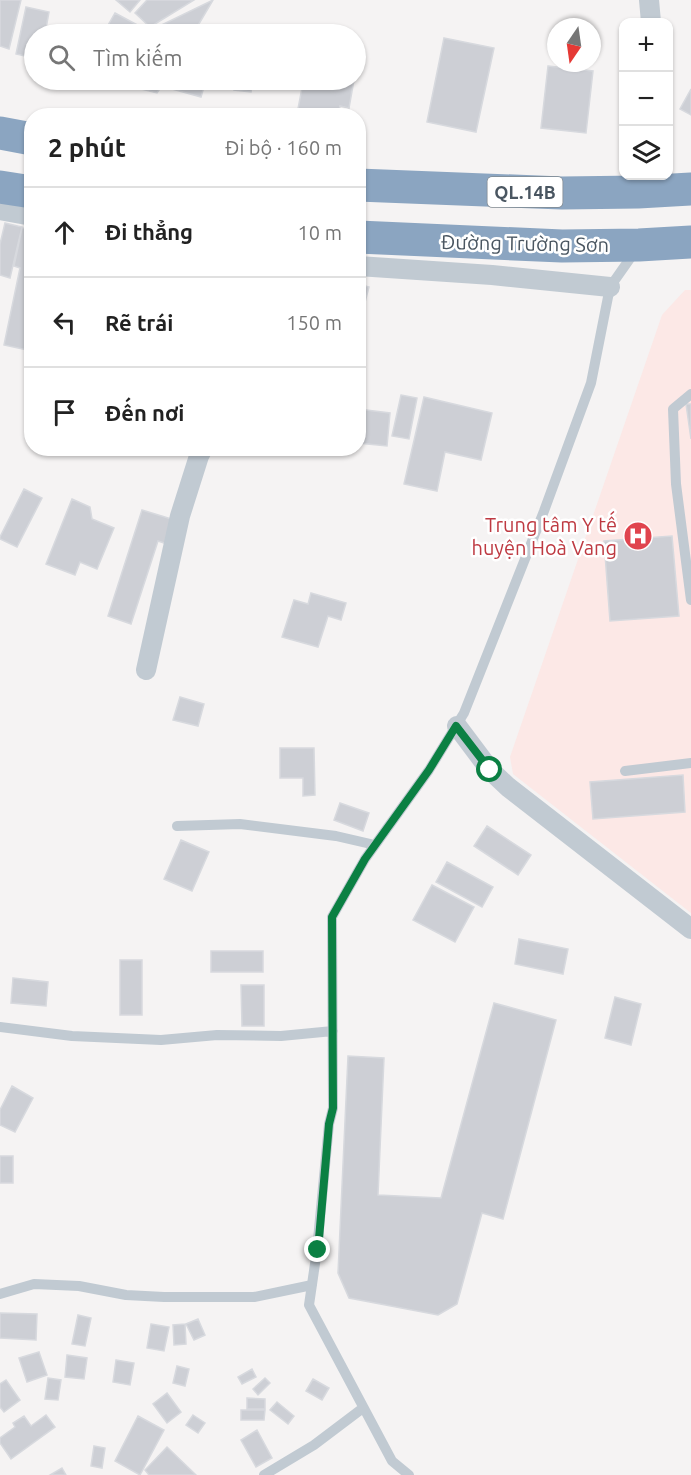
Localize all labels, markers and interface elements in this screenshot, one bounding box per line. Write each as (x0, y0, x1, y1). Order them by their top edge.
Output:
north arrow (547, 18, 601, 72)
map controls (619, 18, 673, 180)
button: + (619, 18, 673, 72)
search box (24, 24, 366, 90)
icon: search (45, 41, 78, 74)
text: Tìm kiếm (93, 45, 183, 70)
button: − (619, 72, 673, 126)
button: layers (619, 126, 673, 180)
text: 2 phút (48, 133, 126, 162)
text: Đi bộ · 160 m (225, 136, 342, 159)
road number: QL.14B (488, 177, 562, 207)
icon: ahead (48, 216, 81, 249)
text: Đi thẳng (105, 219, 193, 244)
text: 10 m (298, 221, 342, 244)
street label: Đường Trường Sơn (441, 230, 609, 256)
icon: left (48, 306, 81, 339)
text: Rẽ trái (105, 310, 173, 335)
text: 150 m (286, 311, 342, 334)
icon: arrive (48, 396, 81, 429)
text: Đến nơi (105, 400, 184, 425)
place label: Trung tâm Y tế huyện Hoà Vang (472, 510, 617, 559)
hospital icon: Trung tâm Y tế huyện Hoà Vang (622, 520, 654, 552)
route start (476, 756, 502, 782)
route end (304, 1236, 330, 1262)

